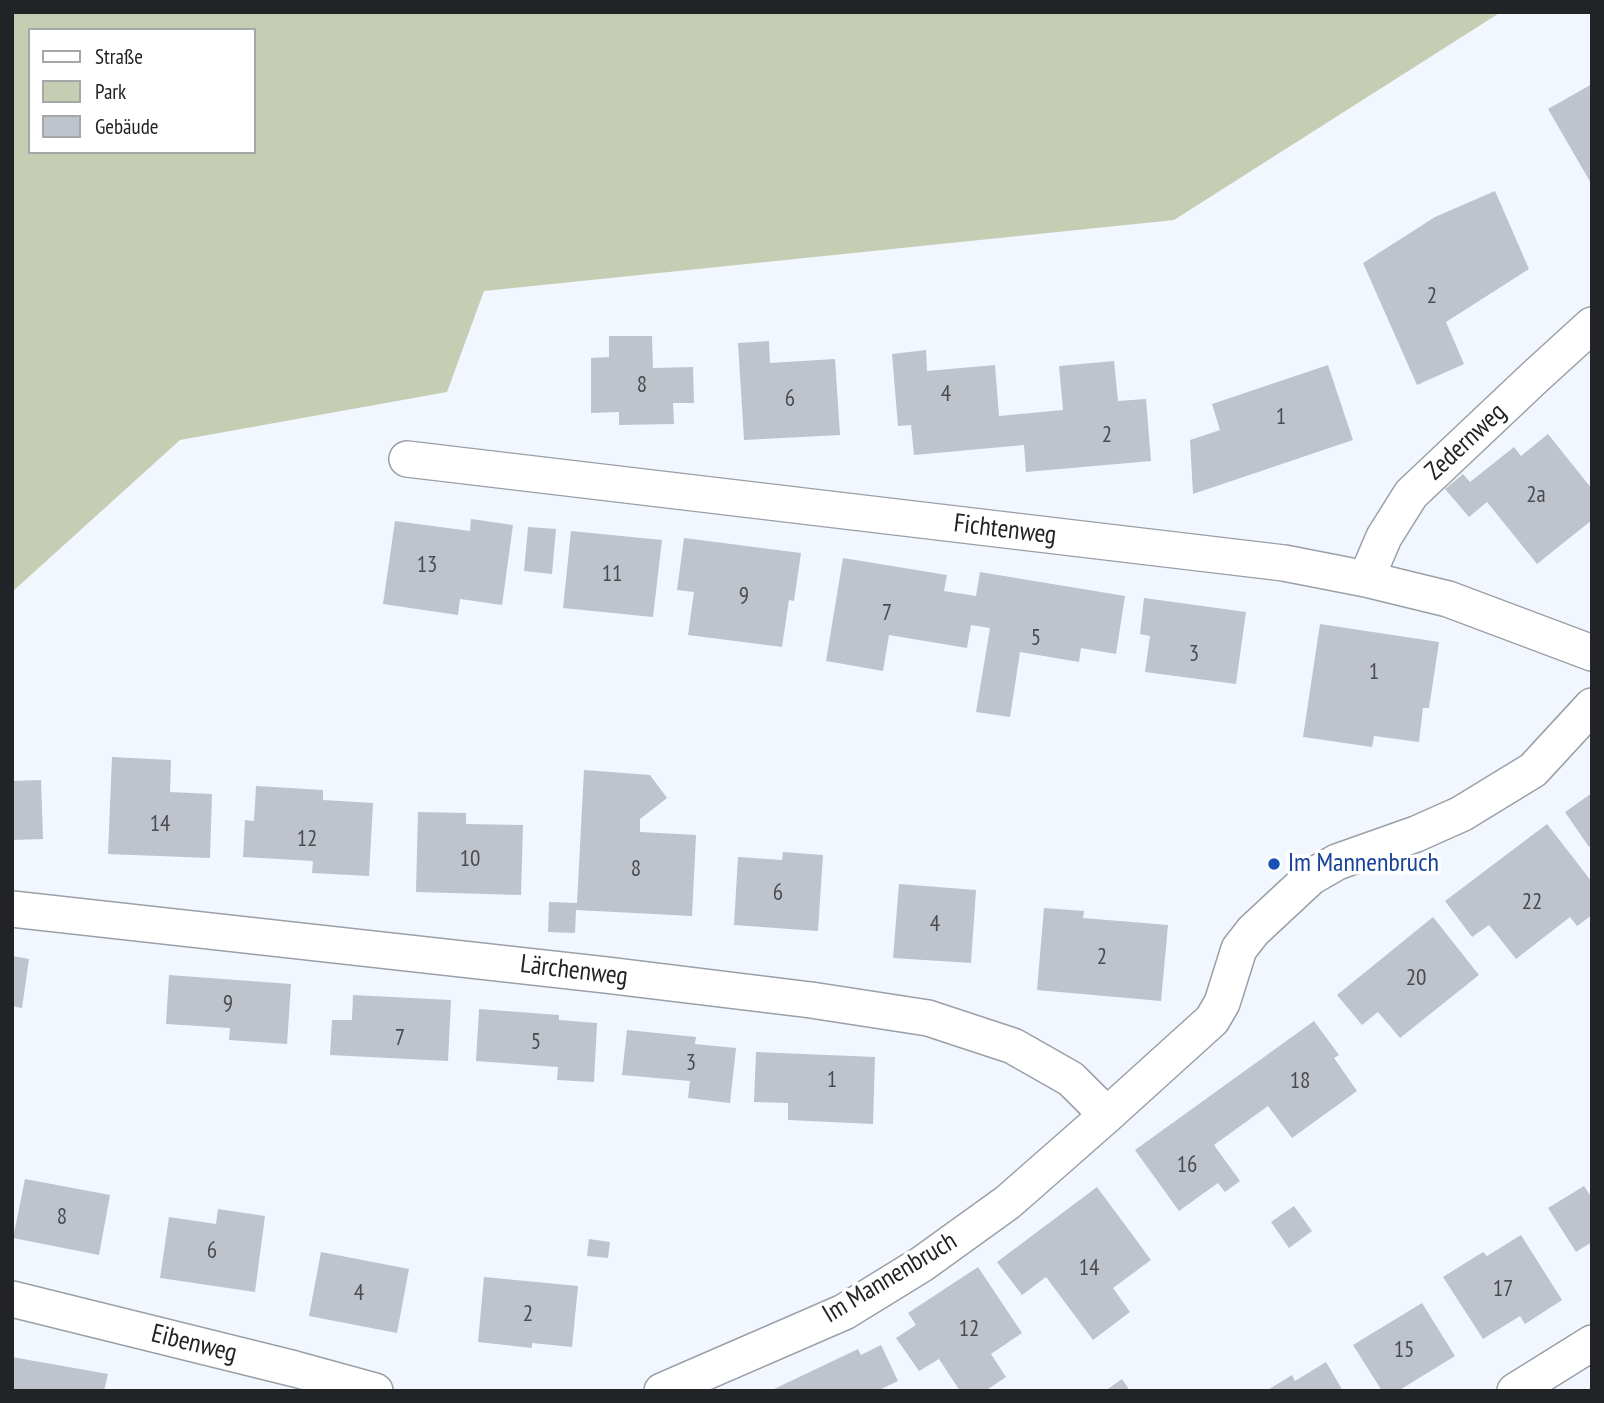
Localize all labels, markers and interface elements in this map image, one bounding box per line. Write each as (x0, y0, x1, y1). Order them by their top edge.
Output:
legend (28, 28, 256, 154)
text: Straße (95, 43, 143, 70)
text: Park (95, 78, 126, 105)
text: Gebäude (95, 113, 158, 140)
house number: 2 (1427, 282, 1437, 310)
house number: 8 (637, 371, 647, 399)
house number: 4 (941, 380, 951, 408)
house number: 6 (785, 385, 795, 413)
street label: Zedernweg (1419, 397, 1513, 487)
house number: 1 (1276, 403, 1286, 431)
house number: 2 (1102, 421, 1112, 449)
house number: 2a (1526, 481, 1546, 509)
street label: Fichtenweg (952, 508, 1058, 552)
house number: 13 (417, 551, 437, 579)
house number: 11 (602, 560, 622, 588)
house number: 9 (739, 582, 749, 610)
house number: 7 (882, 599, 892, 627)
house number: 5 (1031, 624, 1041, 652)
house number: 3 (1189, 640, 1199, 668)
house number: 1 (1369, 658, 1379, 686)
house number: 14 (150, 810, 170, 838)
house number: 12 (297, 825, 317, 853)
house number: 10 (460, 845, 480, 873)
place label: Im Mannenbruch (1288, 848, 1439, 880)
house number: 8 (631, 855, 641, 883)
marker: Im Mannenbruch (1266, 856, 1282, 872)
house number: 6 (773, 879, 783, 907)
house number: 22 (1522, 888, 1542, 916)
house number: 4 (930, 910, 940, 938)
house number: 2 (1097, 943, 1107, 971)
street label: Lärchenweg (518, 949, 630, 993)
house number: 20 (1406, 964, 1426, 992)
house number: 9 (223, 990, 233, 1018)
house number: 7 (395, 1024, 405, 1052)
house number: 5 (531, 1028, 541, 1056)
house number: 3 (686, 1049, 696, 1077)
house number: 1 (827, 1066, 837, 1094)
house number: 18 (1290, 1067, 1310, 1095)
house number: 16 (1177, 1151, 1197, 1179)
house number: 8 (57, 1203, 67, 1231)
street label: Im Mannenbruch (817, 1226, 963, 1330)
house number: 6 (207, 1237, 217, 1265)
house number: 14 (1079, 1254, 1099, 1282)
house number: 17 (1493, 1275, 1513, 1303)
house number: 4 (354, 1279, 364, 1307)
house number: 2 (523, 1300, 533, 1328)
house number: 12 (959, 1315, 979, 1343)
street label: Eibenweg (148, 1318, 240, 1370)
house number: 15 (1394, 1336, 1414, 1364)

